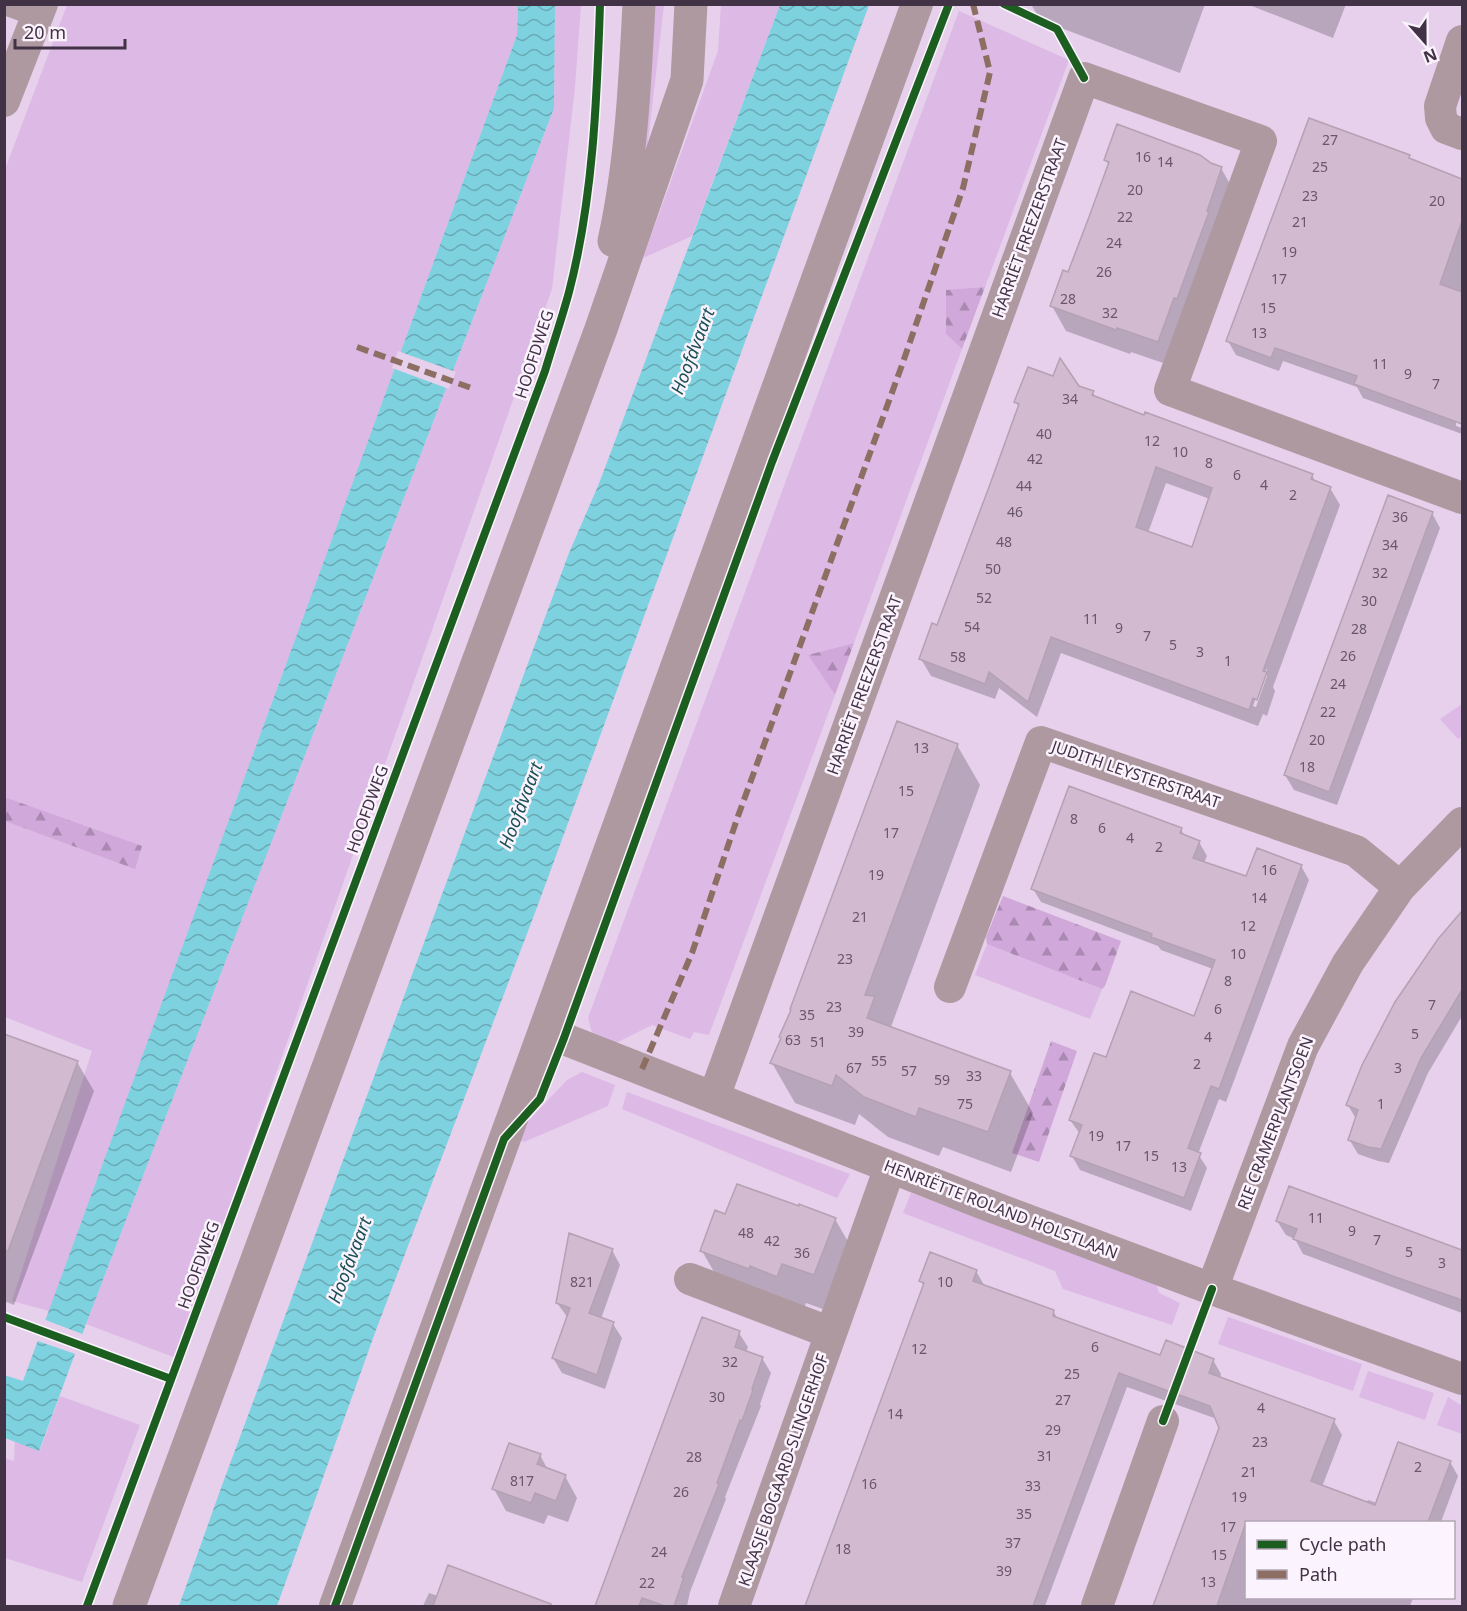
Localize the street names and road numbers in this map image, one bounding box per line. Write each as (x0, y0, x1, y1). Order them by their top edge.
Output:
street label: HARRIËT FREEZERSTRAAT (986, 135, 1072, 321)
street label: HOOFDWEG (509, 307, 559, 401)
street label: HARRIËT FREEZERSTRAAT (821, 592, 907, 778)
street label: JUDITH LEYSTERSTRAAT (1047, 734, 1223, 813)
street label: HOOFDWEG (341, 762, 393, 856)
street label: RIE CRAMERPLANTSOEN (1232, 1033, 1318, 1213)
street label: HENRIËTTE ROLAND HOLSTLAAN (881, 1154, 1121, 1264)
street label: HOOFDWEG (172, 1218, 224, 1312)
street label: KLAASJE BOGAARD-SLINGERHOF (733, 1351, 833, 1589)

